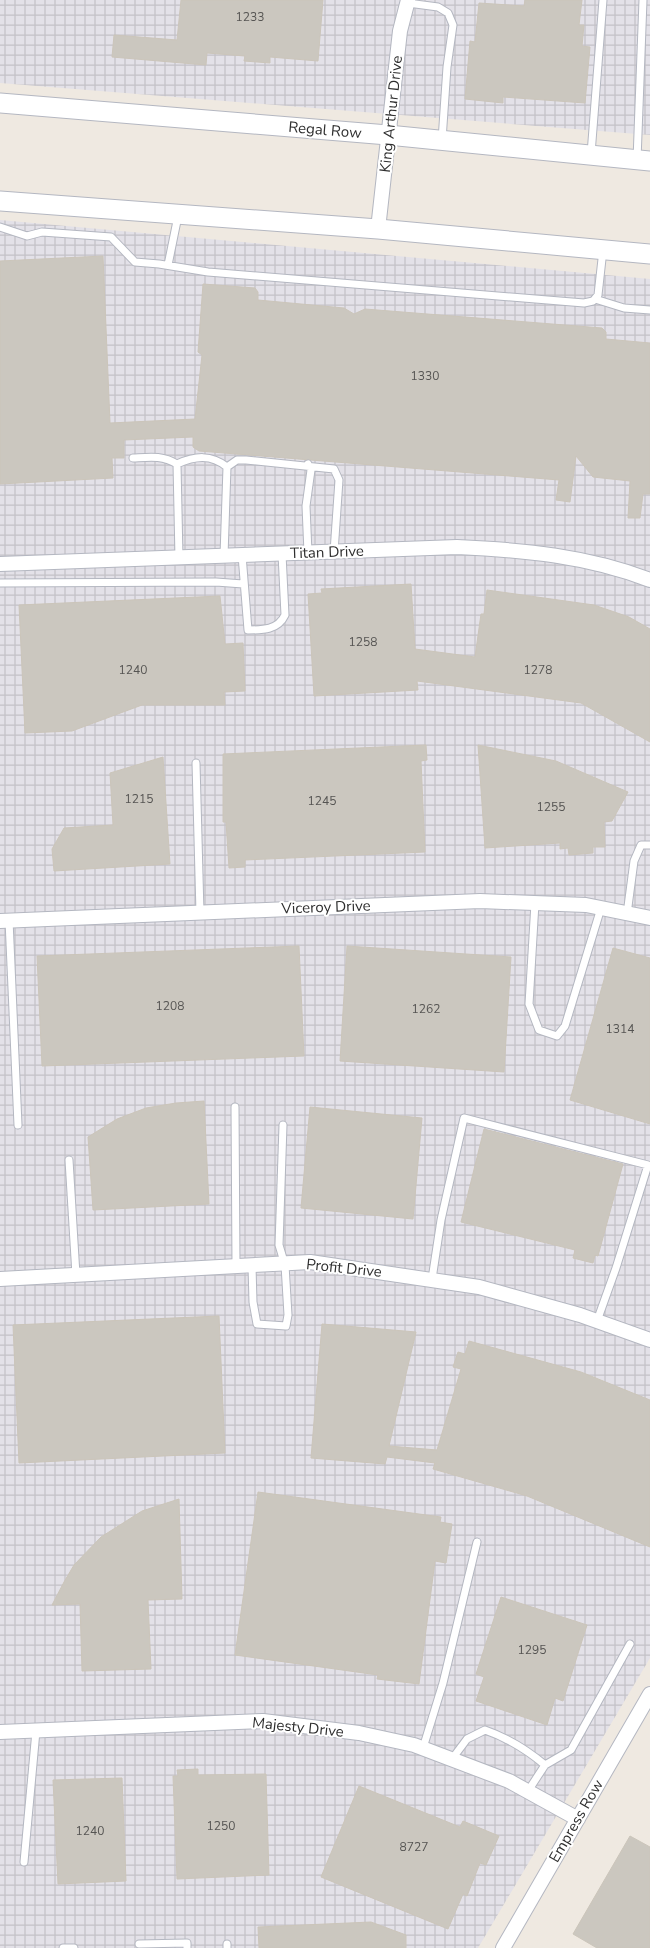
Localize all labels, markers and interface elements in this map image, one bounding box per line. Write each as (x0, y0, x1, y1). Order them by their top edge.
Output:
house number: 1233 (236, 9, 264, 25)
street label: King Arthur Drive (375, 54, 407, 174)
street label: Regal Row (287, 117, 363, 143)
house number: 1330 (411, 368, 439, 384)
street label: Titan Drive (290, 541, 364, 563)
house number: 1258 (349, 634, 377, 650)
house number: 1240 (119, 662, 147, 678)
house number: 1278 (524, 662, 552, 678)
house number: 1215 (125, 791, 153, 807)
house number: 1245 (308, 793, 336, 809)
house number: 1255 (537, 799, 565, 815)
street label: Viceroy Drive (280, 895, 371, 919)
house number: 1208 (156, 998, 184, 1014)
house number: 1262 (412, 1001, 440, 1017)
house number: 1314 (606, 1021, 634, 1037)
street label: Profit Drive (305, 1254, 383, 1282)
house number: 1295 (518, 1642, 546, 1658)
street label: Majesty Drive (251, 1712, 345, 1742)
street label: Empress Row (544, 1776, 608, 1866)
house number: 1250 (207, 1818, 235, 1834)
house number: 1240 (76, 1823, 104, 1839)
house number: 8727 (400, 1839, 428, 1855)

